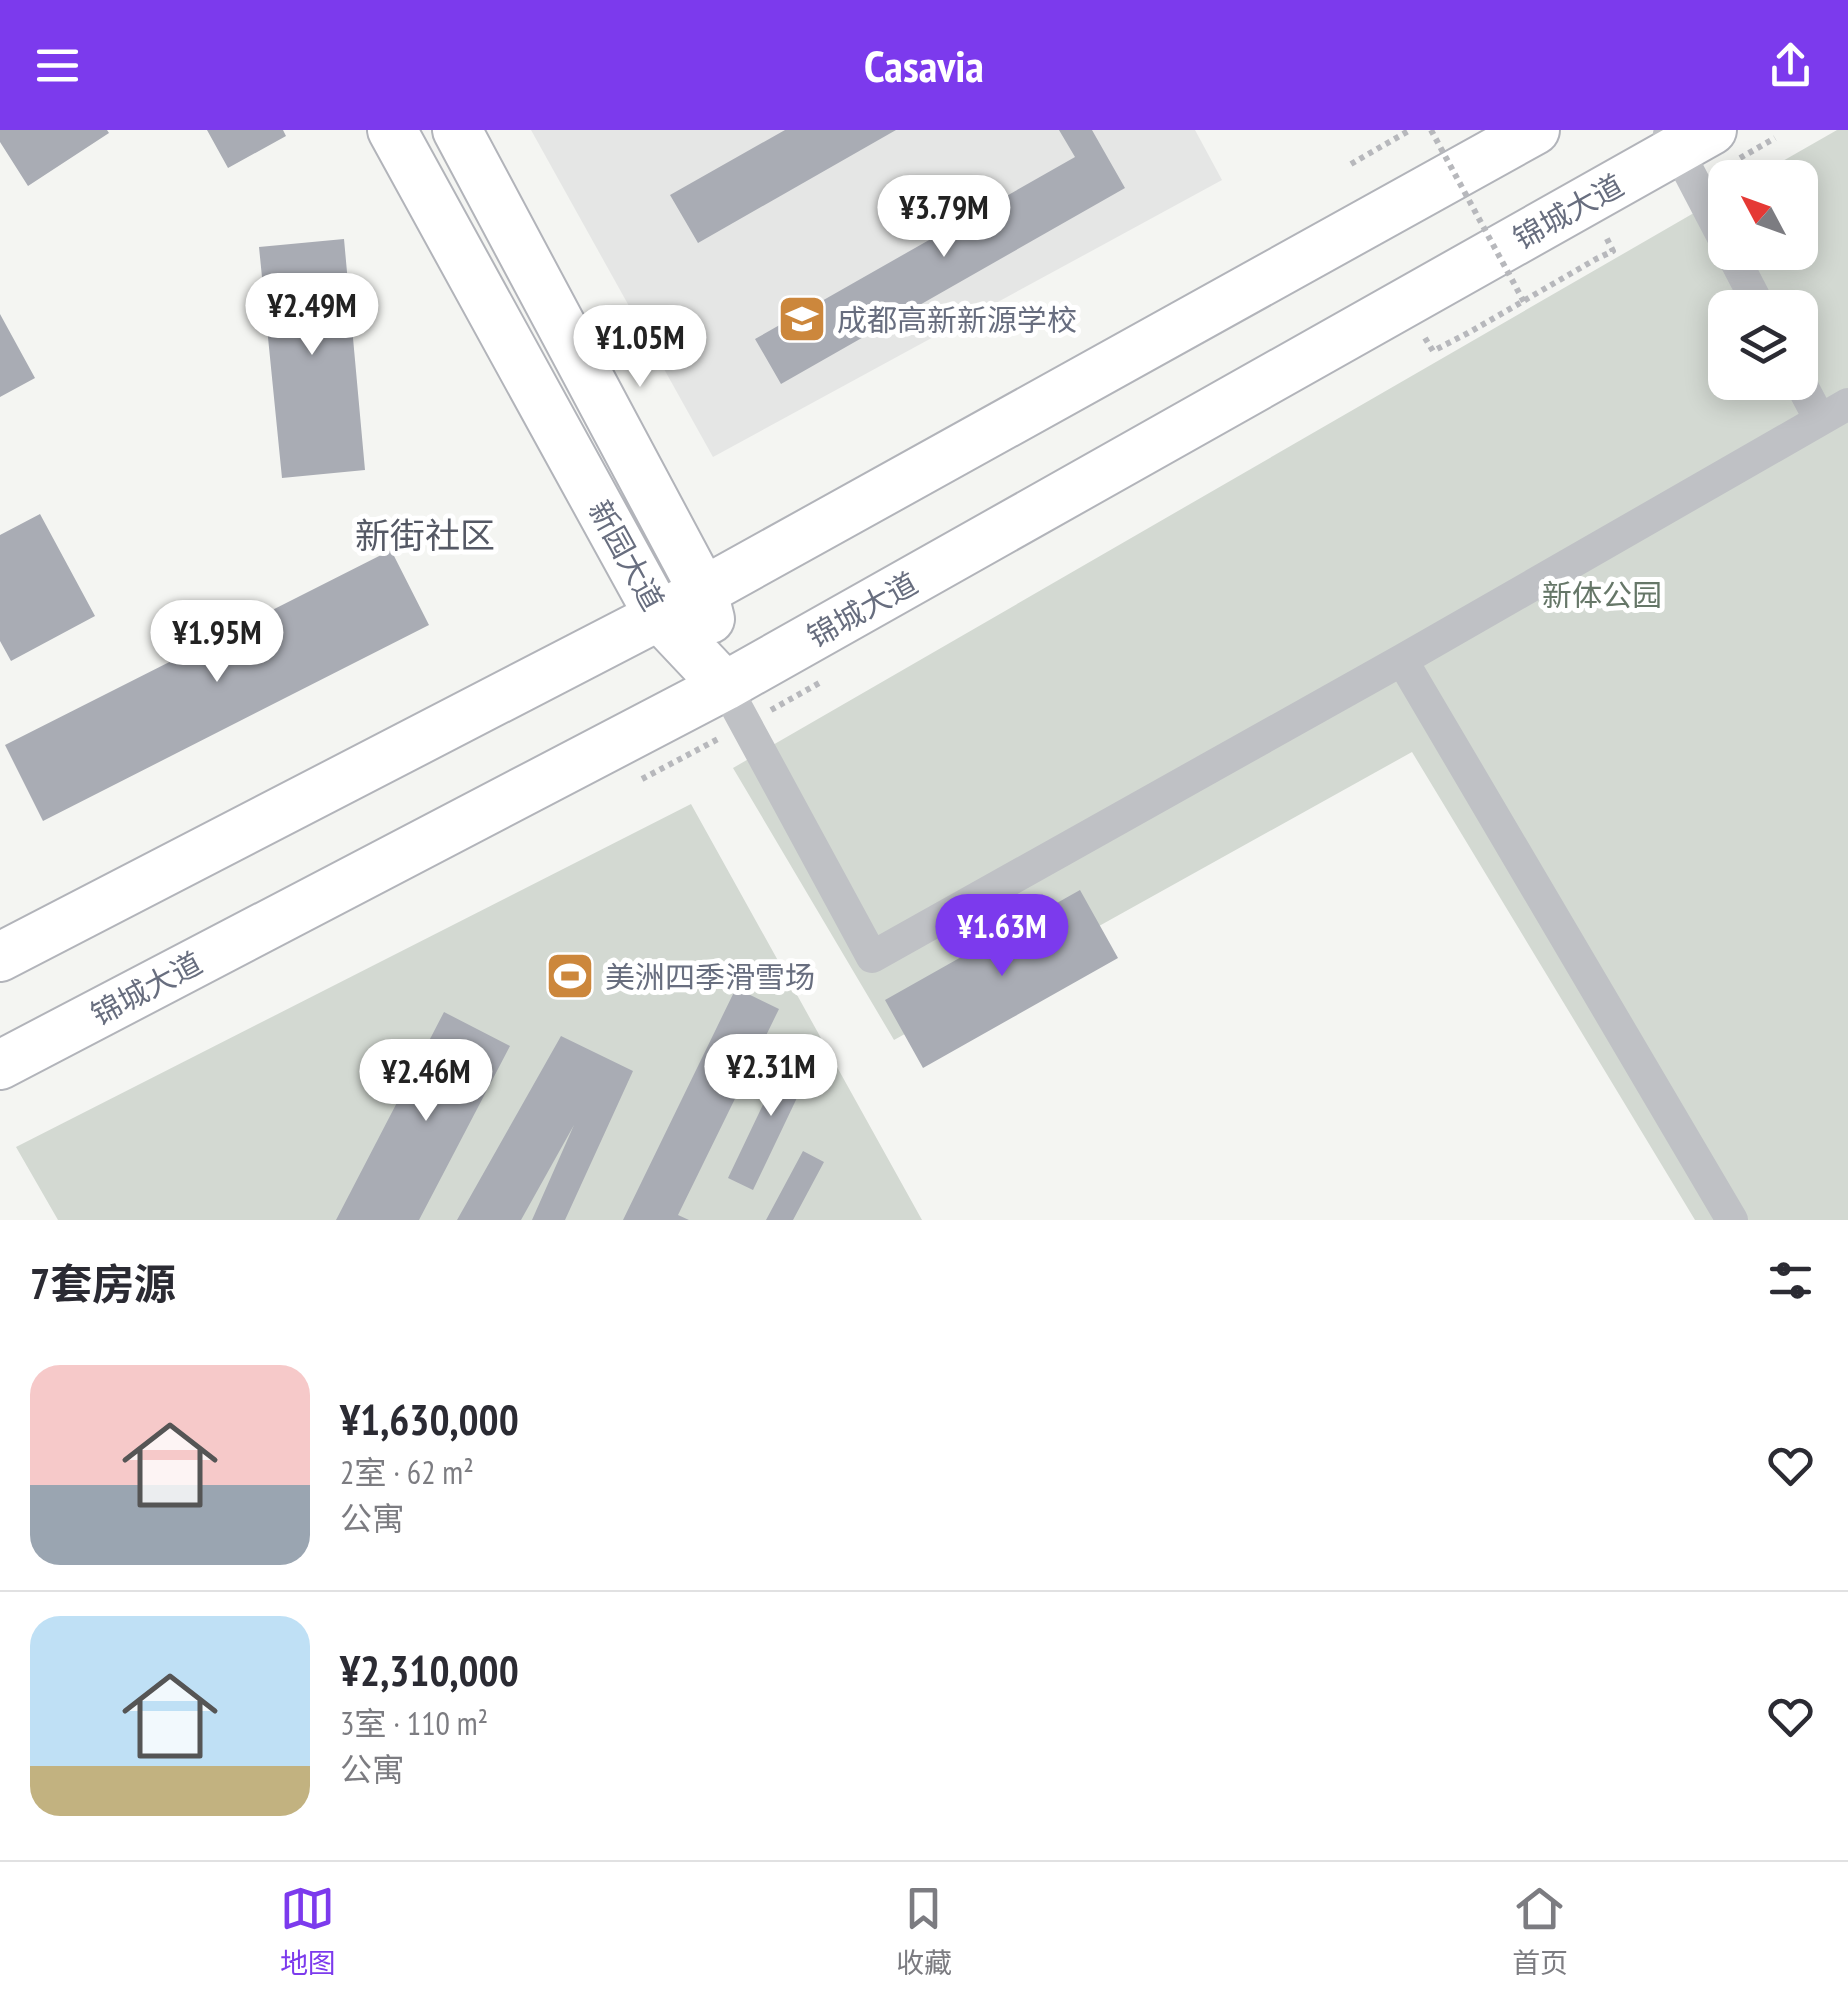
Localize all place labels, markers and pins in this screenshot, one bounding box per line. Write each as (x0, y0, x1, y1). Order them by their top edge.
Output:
pin: ¥3.79M (863, 175, 1025, 260)
pin: ¥2.49M (231, 273, 393, 358)
school or university icon: 成都高新新源学校 (776, 293, 828, 345)
place label: 成都高新新源学校 (837, 300, 1077, 339)
pin: ¥1.05M (559, 305, 721, 390)
pin: ¥1.95M (136, 600, 298, 685)
pin: ¥1.63M (921, 894, 1083, 979)
sports icon: 美洲四季滑雪场 (544, 950, 596, 1002)
place label: 美洲四季滑雪场 (605, 957, 815, 996)
pin: ¥2.31M (690, 1034, 852, 1119)
pin: ¥2.46M (345, 1039, 507, 1124)

